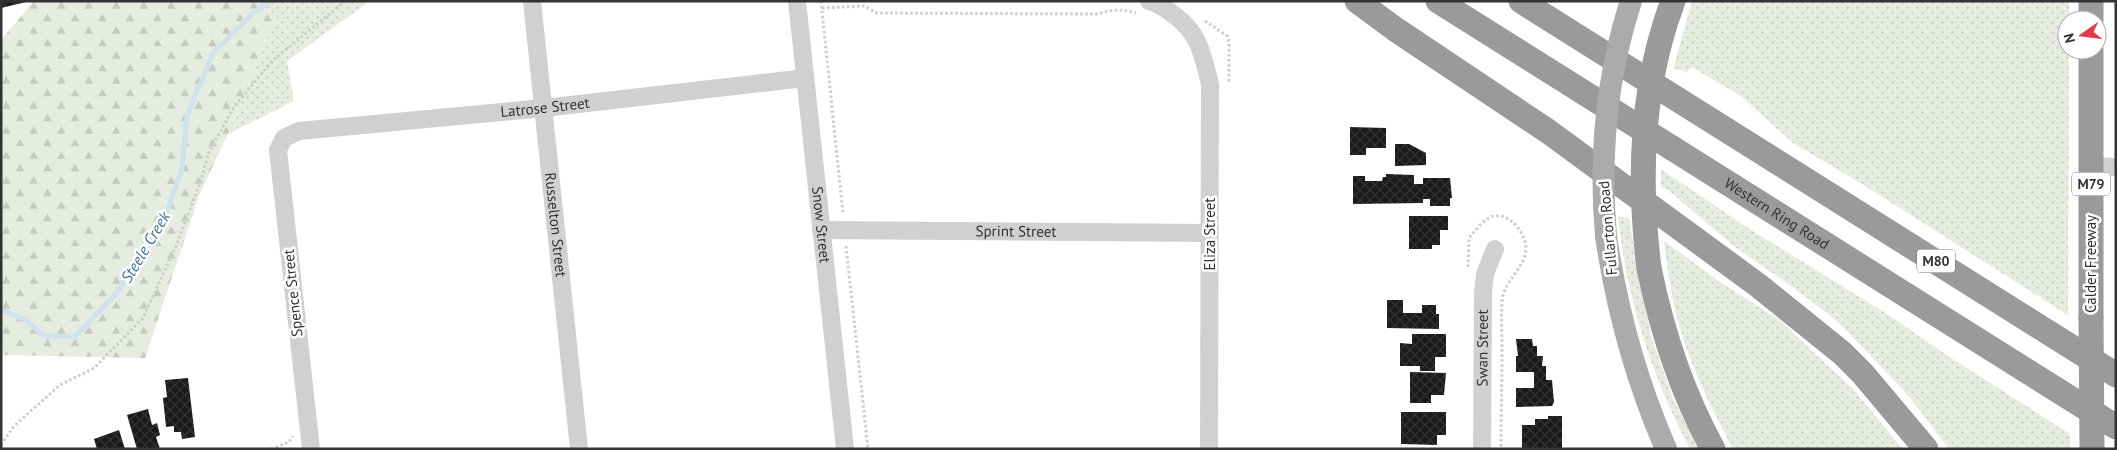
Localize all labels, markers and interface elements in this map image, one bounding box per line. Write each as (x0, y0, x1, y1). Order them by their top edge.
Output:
north arrow (2057, 10, 2107, 60)
text: N (2060, 32, 2079, 45)
street label: Latrose Street (500, 93, 591, 121)
street label: Russelton Street (541, 171, 571, 278)
road number: M79 (2072, 172, 2110, 195)
street label: Western Ring Road (1721, 173, 1833, 254)
street label: Fullarton Road (1594, 180, 1621, 276)
street label: Snow Street (808, 185, 835, 264)
street label: Eliza Street (1200, 198, 1219, 270)
water label: Steele Creek (116, 207, 174, 286)
street label: Calder Freeway (2081, 215, 2100, 313)
street label: Sprint Street (975, 221, 1057, 241)
street label: Spence Street (278, 248, 307, 338)
road number: M80 (1917, 250, 1955, 272)
street label: Swan Street (1472, 309, 1492, 387)

